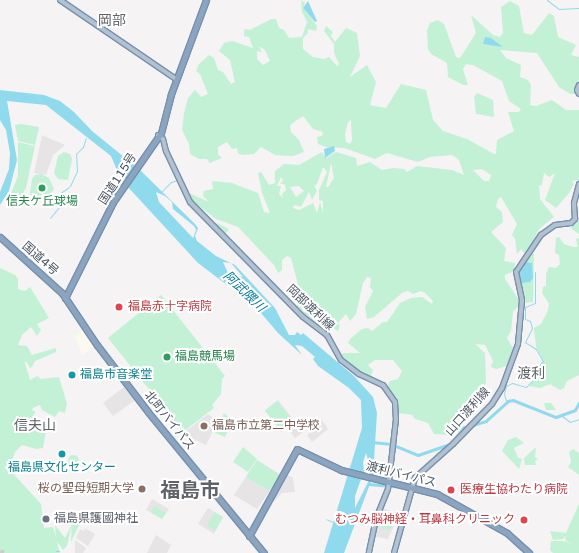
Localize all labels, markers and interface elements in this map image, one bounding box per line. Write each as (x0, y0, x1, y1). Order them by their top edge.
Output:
district label: 岡部 (98, 13, 126, 29)
street label: 国道115号 (96, 151, 140, 207)
marker: 信夫ケ丘球場 (37, 183, 47, 193)
place label: 信夫ケ丘球場 (6, 195, 78, 209)
street label: 国道4号 (19, 239, 61, 279)
water label: 阿武隈川 (220, 268, 268, 316)
street label: 岡部渡利線 (283, 282, 337, 334)
place label: 福島赤十字病院 (128, 300, 212, 314)
marker: 福島赤十字病院 (113, 301, 125, 313)
place label: 福島競馬場 (175, 350, 235, 364)
marker: 福島競馬場 (162, 352, 172, 362)
district label: 渡利 (517, 366, 545, 382)
place label: 福島市音楽堂 (80, 368, 152, 382)
marker: 福島市音楽堂 (67, 370, 77, 380)
street label: 山口渡利線 (443, 385, 493, 439)
street label: 北町バイパス (141, 388, 197, 454)
district label: 信夫山 (14, 418, 56, 434)
place label: 福島市立第二中学校 (212, 419, 320, 433)
marker: 福島市立第二中学校 (199, 421, 209, 431)
marker: 福島県文化センター (57, 449, 67, 459)
street label: 渡利バイパス (364, 459, 438, 491)
place label: 福島県文化センター (8, 461, 116, 475)
district label: 福島市 (160, 479, 220, 503)
place label: 桜の聖母短期大学 (38, 482, 134, 496)
place label: 医療生協わたり病院 (460, 483, 568, 497)
marker: 桜の聖母短期大学 (137, 484, 147, 494)
marker: 医療生協わたり病院 (445, 484, 457, 496)
place label: 福島県護國神社 (54, 512, 138, 526)
place label: むつみ脳神経・耳鼻科クリニック (335, 513, 515, 527)
marker: 福島県護國神社 (41, 514, 51, 524)
marker: むつみ脳神経・耳鼻科クリニック (518, 514, 530, 526)

